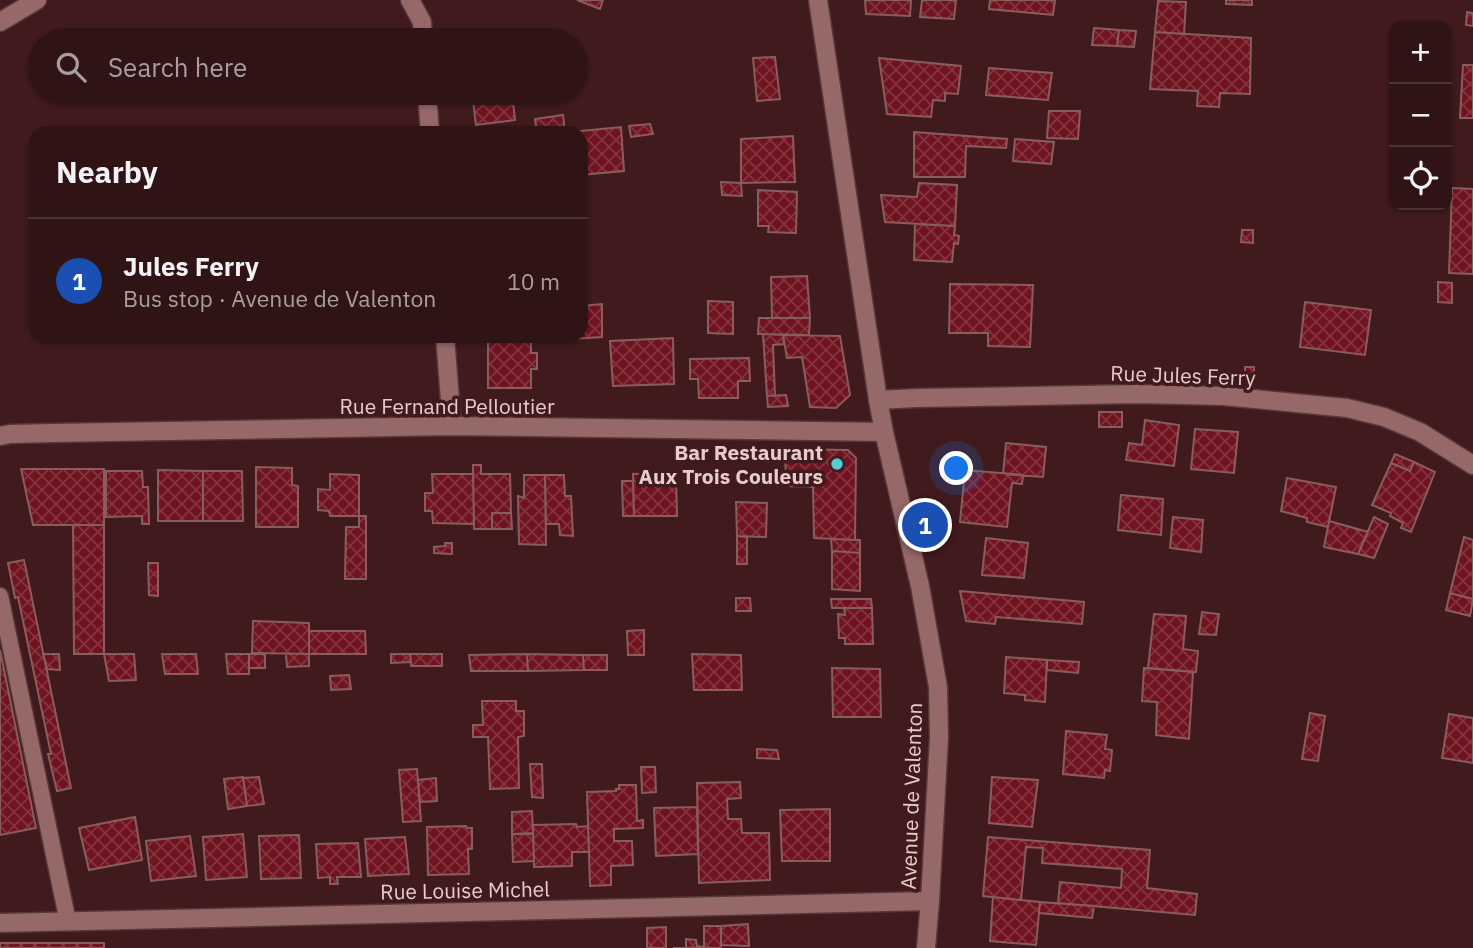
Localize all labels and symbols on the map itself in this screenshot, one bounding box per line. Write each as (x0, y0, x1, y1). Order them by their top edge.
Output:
street label: Rue Jules Ferry (1110, 358, 1257, 392)
street label: Rue Fernand Pelloutier (339, 392, 555, 420)
place label: Bar Restaurant Aux Trois Couleurs (639, 438, 823, 490)
your location (939, 451, 973, 485)
marker: Bar Restaurant Aux Trois Couleurs (829, 456, 845, 472)
pin: 1 (902, 499, 948, 551)
street label: Avenue de Valenton (894, 702, 928, 890)
street label: Rue Louise Michel (380, 875, 550, 905)

